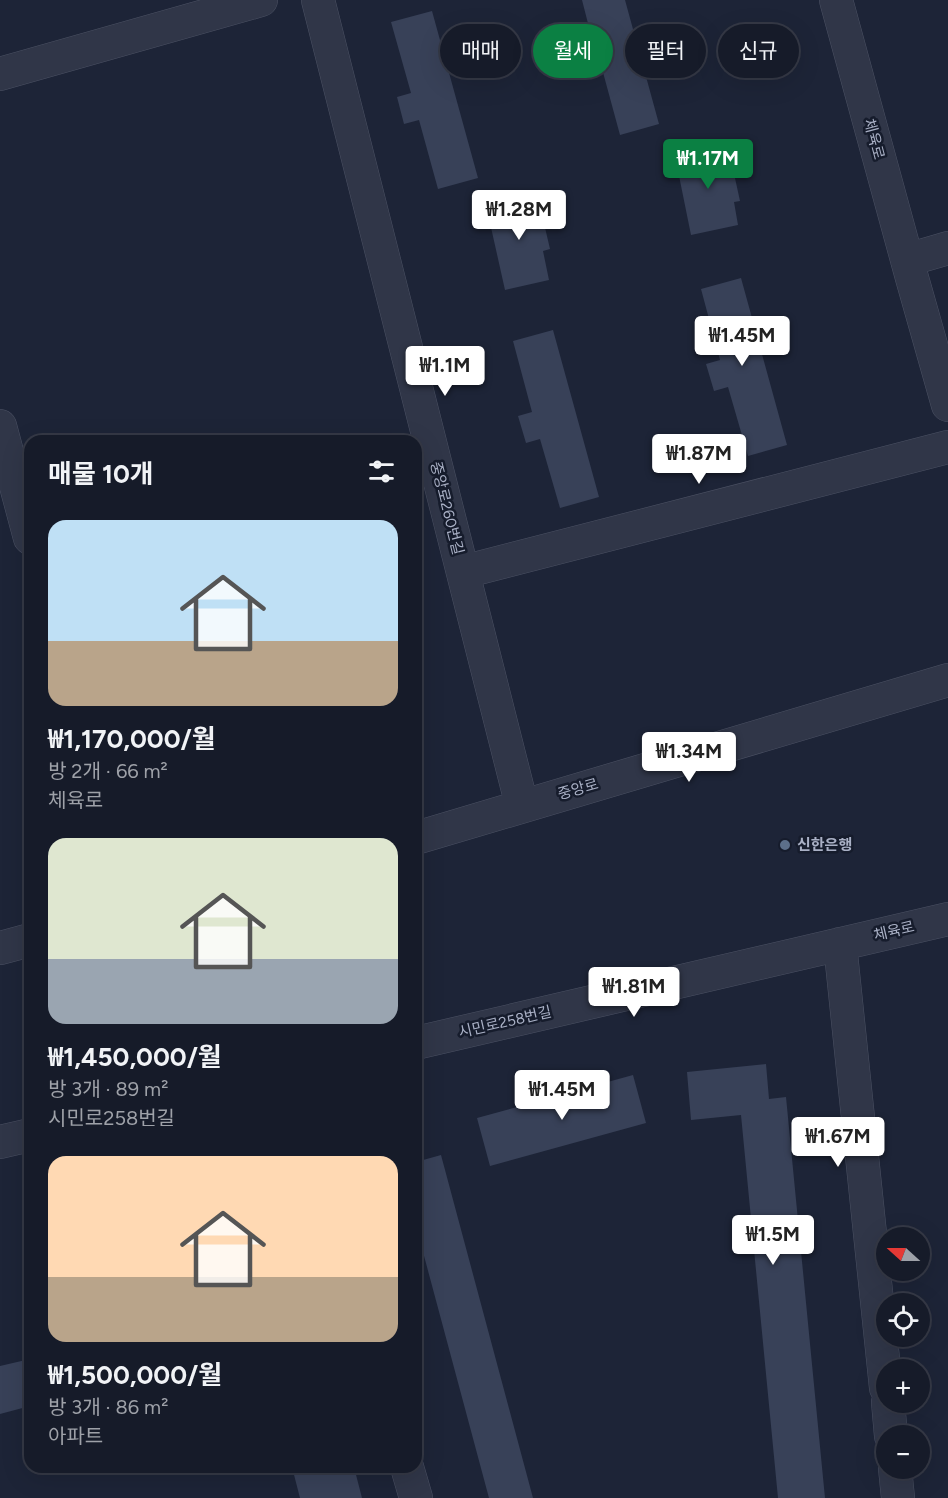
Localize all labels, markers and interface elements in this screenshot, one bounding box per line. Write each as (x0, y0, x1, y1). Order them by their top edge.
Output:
chip: 매매 (440, 24, 521, 78)
chip: 월세 (533, 24, 613, 78)
chip: 필터 (625, 24, 706, 78)
chip: 신규 (718, 24, 799, 78)
street label: 체육로 (860, 117, 888, 161)
pin: ₩1.17M (659, 139, 757, 190)
text: ₩1.17M (677, 146, 739, 170)
pin: ₩1.28M (470, 190, 568, 241)
text: ₩1.28M (486, 197, 552, 221)
pin: ₩1.45M (693, 316, 791, 367)
text: ₩1.45M (709, 323, 775, 347)
pin: ₩1.1M (403, 346, 487, 397)
text: ₩1.1M (420, 353, 470, 377)
pin: ₩1.87M (650, 434, 748, 485)
text: ₩1.87M (666, 441, 732, 465)
icon: filters (365, 455, 398, 488)
text: 매물 10개 (48, 458, 154, 490)
street label: 중앙로260번길 (427, 459, 467, 557)
icon: home (169, 559, 277, 667)
text: ₩1,170,000/월 (48, 723, 216, 755)
pin: ₩1.34M (640, 732, 738, 783)
text: ₩1.34M (656, 739, 722, 763)
text: 방 2개 · 66 m² (48, 759, 168, 783)
street label: 중앙로 (556, 775, 600, 803)
text: 체육로 (48, 788, 103, 812)
place label: 신한은행 (797, 836, 852, 854)
marker: 신한은행 (778, 838, 792, 852)
icon: home (169, 877, 277, 985)
street label: 체육로 (872, 918, 916, 944)
pin: ₩1.81M (585, 967, 683, 1018)
text: ₩1.81M (602, 974, 666, 998)
street label: 시민로258번길 (457, 1003, 553, 1041)
text: ₩1,450,000/월 (48, 1041, 222, 1073)
pin: ₩1.45M (513, 1070, 611, 1121)
text: 방 3개 · 89 m² (48, 1077, 168, 1101)
text: ₩1.45M (529, 1077, 595, 1101)
text: 시민로258번길 (48, 1106, 175, 1130)
pin: ₩1.67M (789, 1117, 887, 1168)
text: ₩1.67M (805, 1124, 871, 1148)
icon: home (169, 1195, 277, 1303)
pin: ₩1.5M (731, 1215, 815, 1266)
text: ₩1.5M (746, 1222, 800, 1246)
north arrow (876, 1227, 930, 1281)
map controls (876, 1227, 930, 1479)
button: locate (876, 1293, 930, 1347)
text: ₩1,500,000/월 (48, 1359, 222, 1391)
button: + (876, 1359, 930, 1413)
text: 방 3개 · 86 m² (48, 1395, 168, 1419)
text: 아파트 (48, 1424, 103, 1448)
button: − (876, 1425, 930, 1479)

